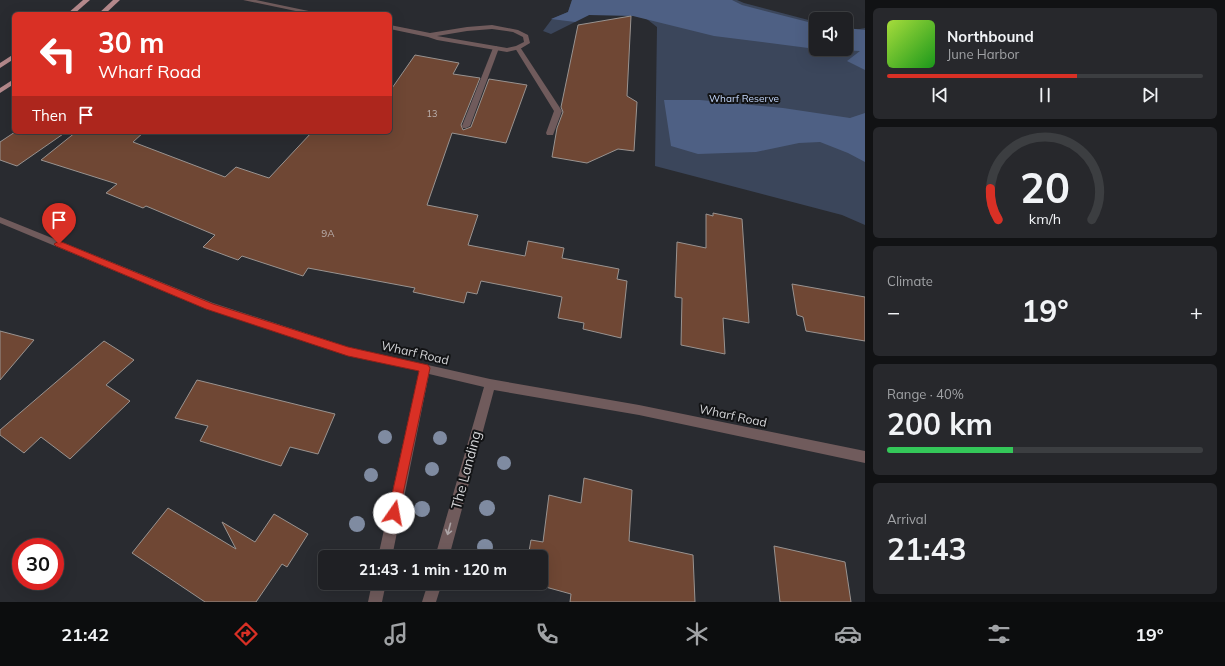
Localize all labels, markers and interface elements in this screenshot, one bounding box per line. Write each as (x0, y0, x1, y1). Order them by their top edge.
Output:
map controls (809, 12, 853, 56)
button: sound (809, 12, 853, 56)
text: 30 m (98, 25, 164, 60)
text: Northbound (947, 27, 1034, 46)
icon: left (32, 28, 84, 80)
text: June Harbor (947, 46, 1019, 62)
text: Wharf Road (98, 60, 201, 83)
icon: previous (929, 84, 951, 106)
icon: pause (1034, 84, 1056, 106)
icon: next (1139, 84, 1161, 106)
park label: Wharf Reserve (709, 92, 779, 105)
icon: arrive (75, 104, 97, 126)
text: Then (32, 106, 67, 125)
house number: 13 (427, 108, 437, 119)
text: 20 (1020, 161, 1070, 213)
pin (42, 203, 76, 244)
icon: arrive (48, 209, 70, 231)
text: km/h (1029, 210, 1061, 228)
house number: 9A (321, 227, 335, 240)
text: Climate (887, 273, 933, 289)
text: 19° (1021, 292, 1069, 330)
text: − (887, 298, 900, 326)
text: + (1190, 298, 1203, 326)
street label: Wharf Road (380, 337, 450, 368)
text: Range · 40% (887, 386, 964, 402)
street label: Wharf Road (698, 401, 768, 430)
text: 200 km (887, 405, 993, 443)
street label: The Landing (447, 429, 485, 511)
position arrow (373, 492, 415, 534)
text: Arrival (887, 511, 927, 527)
one-way arrow (445, 523, 453, 536)
text: 21:43 (887, 530, 966, 568)
speed limit sign: 30 (12, 538, 64, 590)
text: 21:43 · 1 min · 120 m (359, 560, 507, 579)
icon: directions (232, 620, 260, 648)
icon: music (382, 620, 410, 648)
icon: phone (533, 620, 561, 648)
icon: climate (683, 620, 711, 648)
icon: car (834, 620, 862, 648)
icon: filters (985, 620, 1013, 648)
text: 21:42 (61, 623, 109, 646)
text: 19° (1135, 623, 1164, 646)

